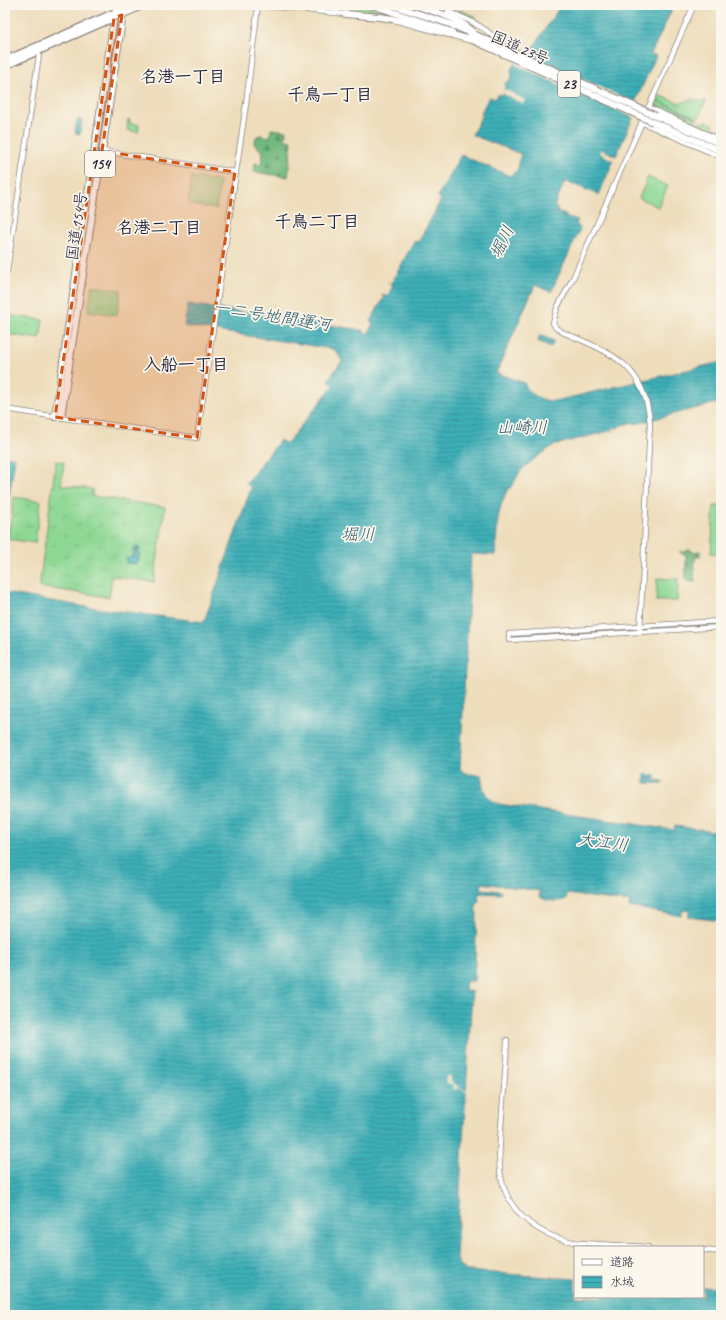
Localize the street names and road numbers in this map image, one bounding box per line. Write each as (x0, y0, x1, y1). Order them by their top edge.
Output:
street label: 国道23号 (487, 26, 553, 70)
road number: 23 (558, 71, 580, 97)
road number: 154 (85, 151, 115, 177)
street label: 国道154号 (62, 190, 92, 262)

